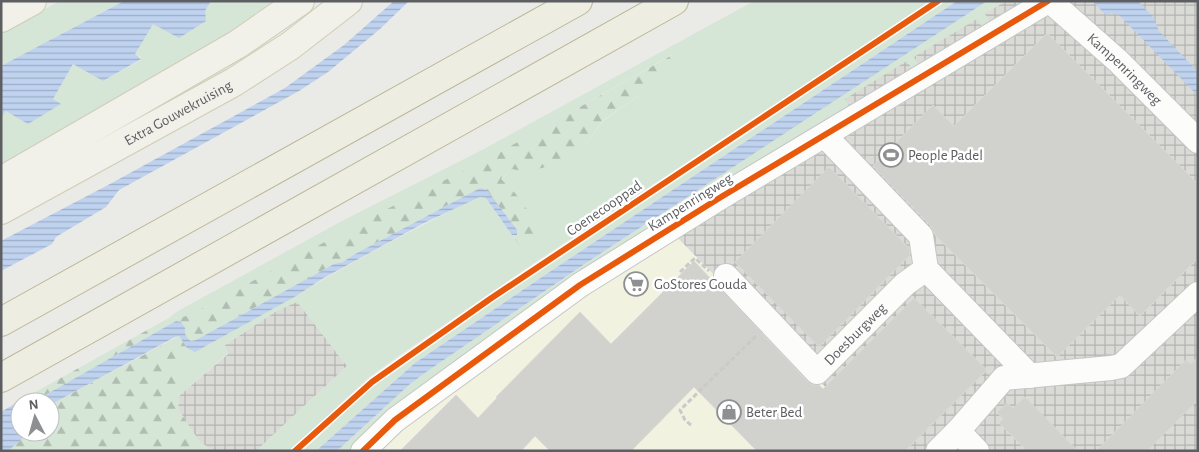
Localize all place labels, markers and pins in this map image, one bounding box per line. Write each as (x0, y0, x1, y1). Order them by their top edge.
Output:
sports icon: People Padel (878, 142, 904, 168)
place label: People Padel (908, 148, 983, 163)
supermarket icon: GoStores Gouda (623, 271, 649, 297)
place label: GoStores Gouda (654, 277, 747, 292)
shop icon: Beter Bed (716, 399, 742, 425)
place label: Beter Bed (746, 405, 802, 420)

